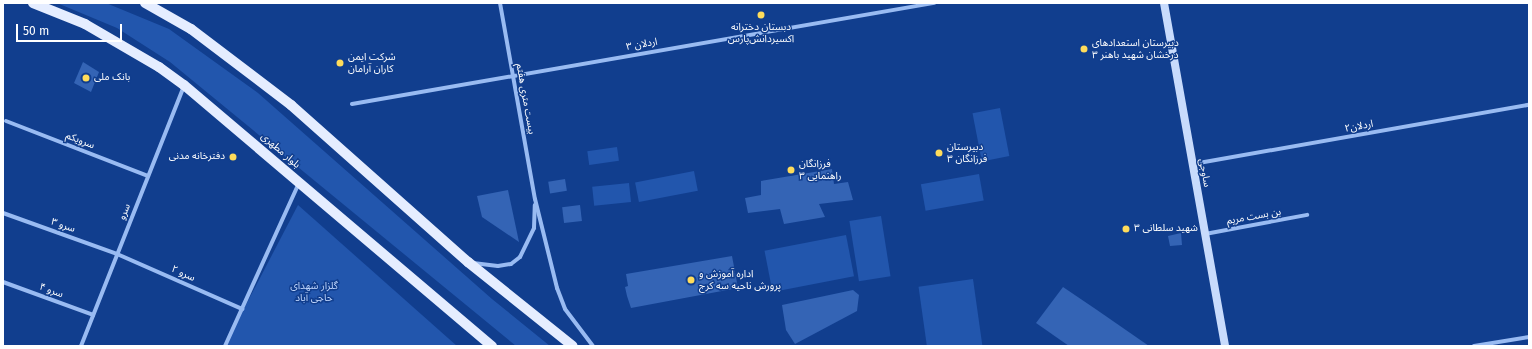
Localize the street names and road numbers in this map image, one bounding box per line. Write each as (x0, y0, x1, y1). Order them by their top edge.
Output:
street label: اردلان ۳ (625, 36, 659, 54)
street label: بیست متری هفتم (513, 63, 537, 135)
street label: اردلان۲ (1344, 119, 1374, 135)
street label: سرویکم (64, 130, 96, 152)
street label: بلوار مطهری (258, 131, 302, 171)
street label: ساوجی (1196, 158, 1212, 188)
street label: سرو (116, 202, 134, 222)
street label: بن بست مریم (1226, 206, 1282, 228)
street label: سرو ۳ (49, 216, 77, 236)
street label: سرو ۲ (169, 264, 197, 284)
street label: سرو ۴ (37, 281, 65, 301)

